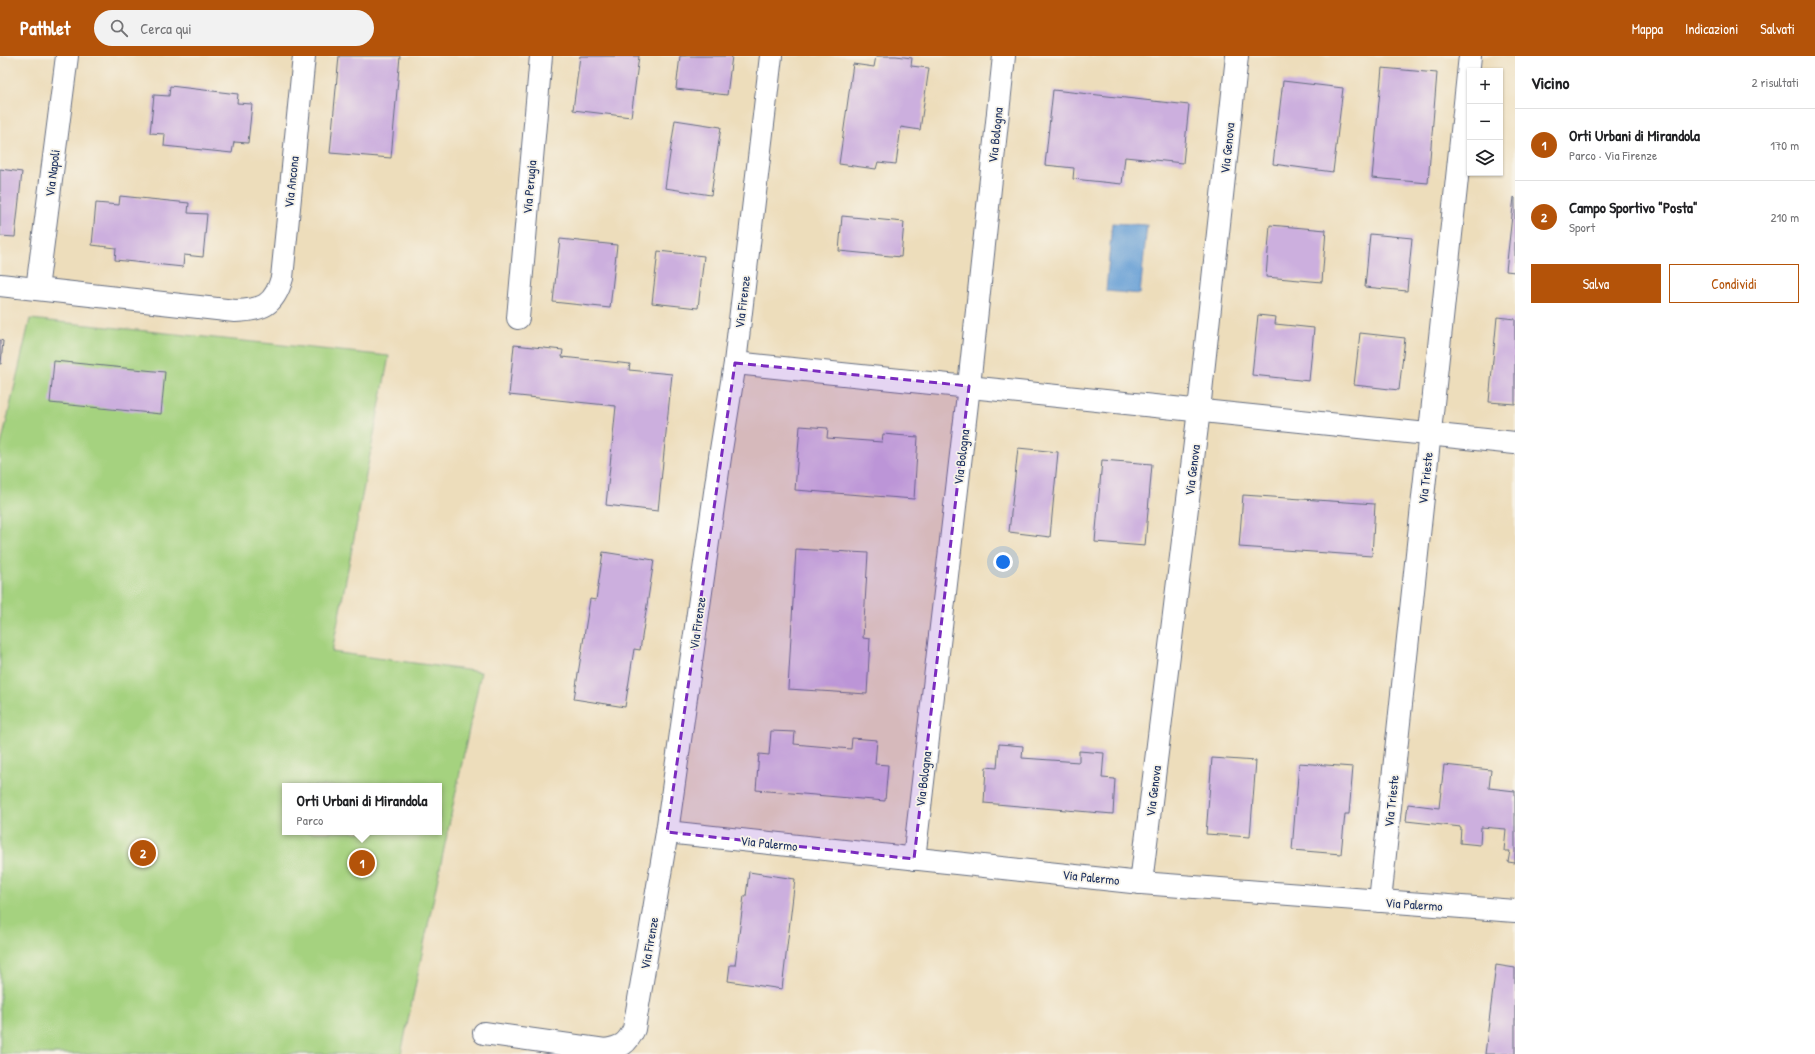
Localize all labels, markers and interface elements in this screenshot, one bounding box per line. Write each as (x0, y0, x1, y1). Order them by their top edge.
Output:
search box (94, 10, 374, 46)
text: Pathlet (20, 15, 70, 41)
icon: search (108, 17, 130, 39)
text: Cerca qui (140, 18, 192, 39)
text: Mappa (1632, 19, 1663, 38)
text: Indicazioni (1685, 19, 1738, 38)
text: Salvati (1760, 19, 1795, 38)
map controls (1467, 68, 1503, 176)
button: + (1467, 68, 1503, 104)
text: Vicino (1531, 71, 1569, 94)
text: 2 risultati (1751, 73, 1799, 91)
button: − (1467, 104, 1503, 140)
street label: Via Bologna (983, 106, 1007, 164)
street label: Via Genova (1215, 122, 1239, 174)
text: Orti Urbani di Mirandola (1569, 125, 1700, 146)
text: 1 (1542, 136, 1546, 154)
text: 170 m (1770, 136, 1799, 154)
button: layers (1467, 140, 1503, 176)
text: Parco · Via Firenze (1569, 146, 1657, 164)
street label: Via Napoli (40, 148, 64, 198)
street label: Via Ancona (279, 155, 303, 209)
street label: Via Perugia (518, 159, 540, 215)
text: Campo Sportivo "Posta" (1569, 197, 1698, 218)
text: 2 (1541, 208, 1547, 226)
text: 210 m (1771, 208, 1799, 226)
text: Sport (1569, 218, 1595, 236)
button: Salva (1531, 264, 1661, 303)
button: Condividi (1669, 264, 1799, 303)
street label: Via Firenze (730, 275, 754, 329)
street label: Via Bologna (949, 428, 973, 486)
street label: Via Genova (1180, 444, 1204, 496)
street label: Via Trieste (1413, 451, 1437, 505)
your location (993, 552, 1013, 572)
street label: Via Firenze (684, 596, 710, 650)
street label: Via Bologna (911, 750, 935, 808)
street label: Via Genova (1141, 765, 1165, 817)
street label: Via Trieste (1379, 774, 1403, 828)
popup (282, 783, 442, 835)
text: Orti Urbani di Mirandola (297, 790, 427, 811)
text: Parco (297, 811, 323, 829)
street label: Via Palermo (740, 831, 798, 855)
pin: 2 (130, 838, 156, 868)
pin: 1 (349, 848, 375, 878)
street label: Via Palermo (1062, 865, 1120, 889)
street label: Via Palermo (1385, 893, 1443, 915)
street label: Via Firenze (636, 915, 662, 971)

